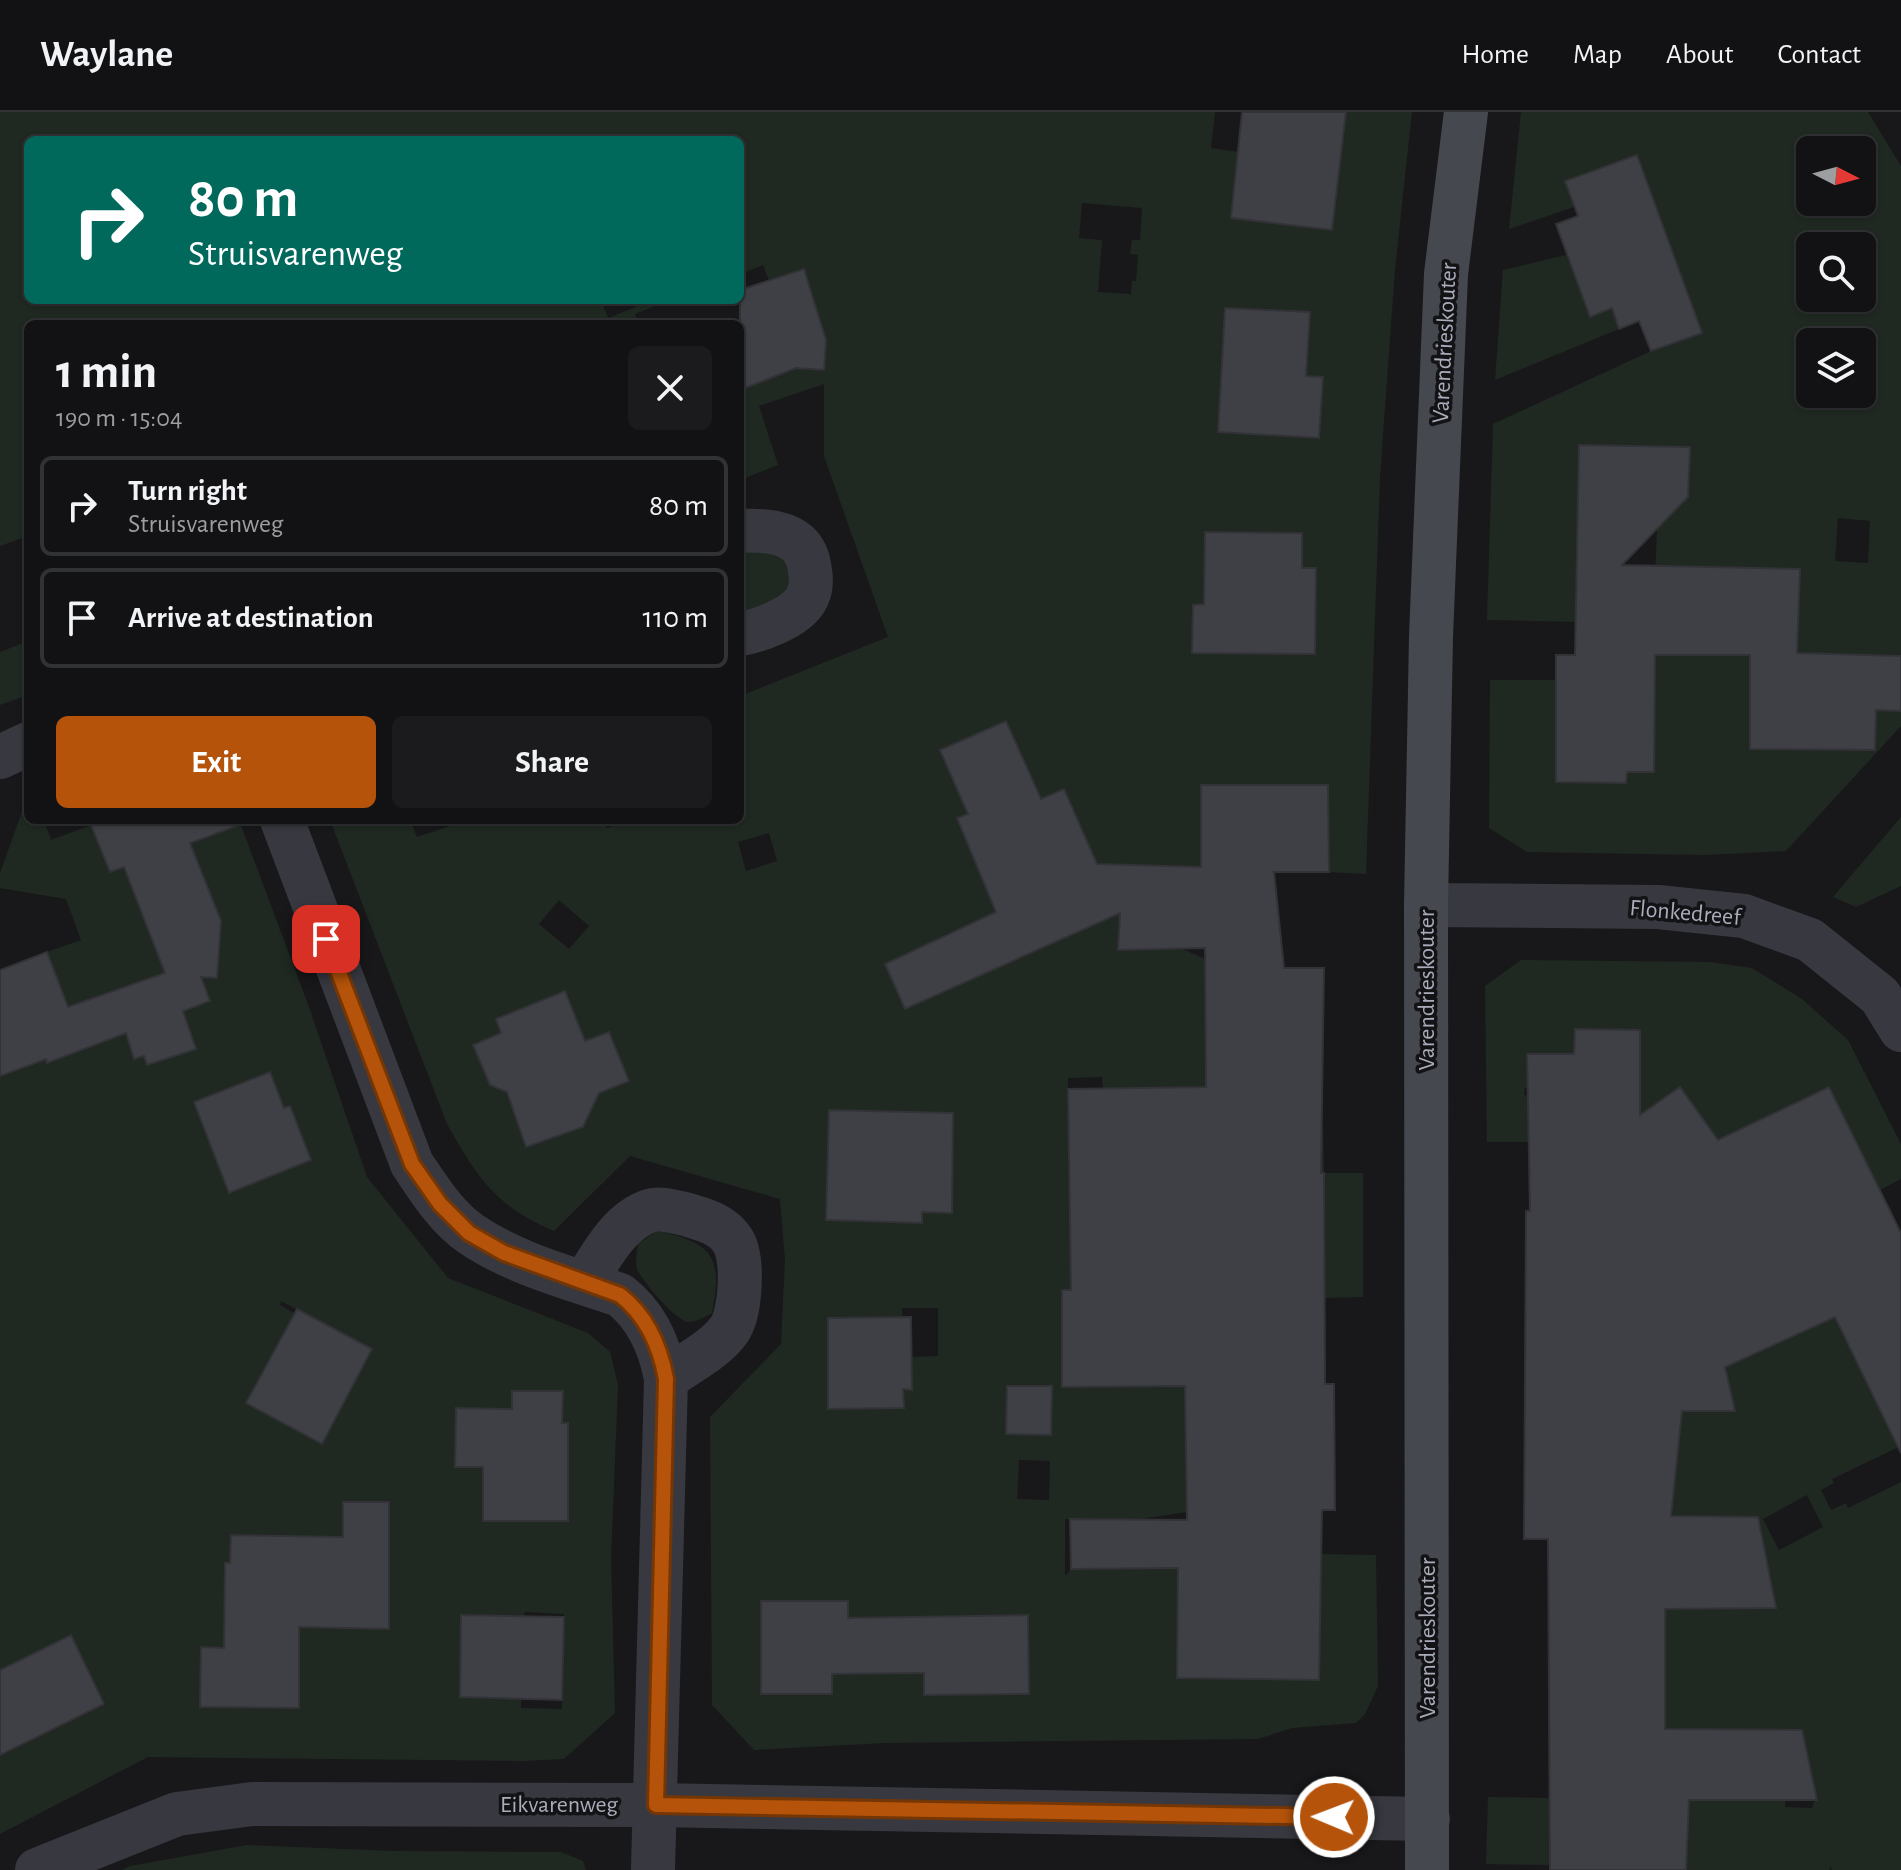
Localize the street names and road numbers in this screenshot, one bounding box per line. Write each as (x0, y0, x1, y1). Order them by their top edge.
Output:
street label: Varendrieskouter (1429, 262, 1461, 424)
street label: Flonkedreef (1628, 896, 1743, 930)
street label: Varendrieskouter (1415, 909, 1439, 1070)
street label: Varendrieskouter (1416, 1557, 1440, 1718)
street label: Eikvarenweg (500, 1793, 618, 1817)

